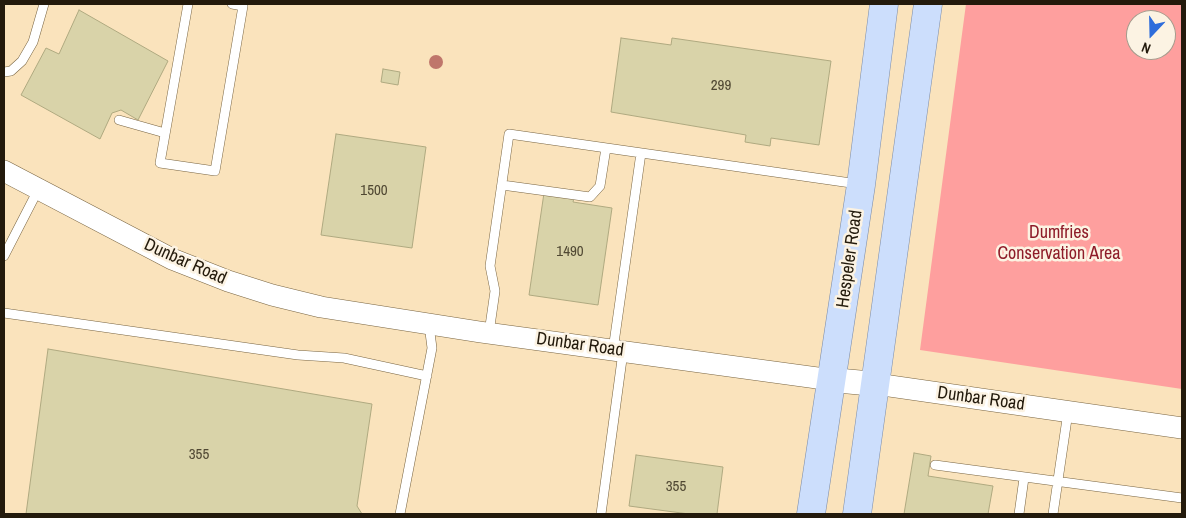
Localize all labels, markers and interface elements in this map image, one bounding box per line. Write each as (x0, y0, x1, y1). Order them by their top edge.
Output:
north arrow (1126, 10, 1176, 60)
text: N (1139, 38, 1153, 58)
house number: 299 (711, 77, 731, 95)
house number: 1500 (360, 182, 388, 200)
street label: Hespeler Road (832, 209, 868, 309)
park label: Dumfries Conservation Area (997, 222, 1121, 264)
street label: Dunbar Road (141, 234, 229, 290)
house number: 1490 (556, 243, 584, 261)
street label: Dunbar Road (535, 328, 625, 362)
street label: Dunbar Road (936, 382, 1026, 416)
house number: 355 (189, 446, 209, 464)
house number: 355 (666, 478, 686, 496)

